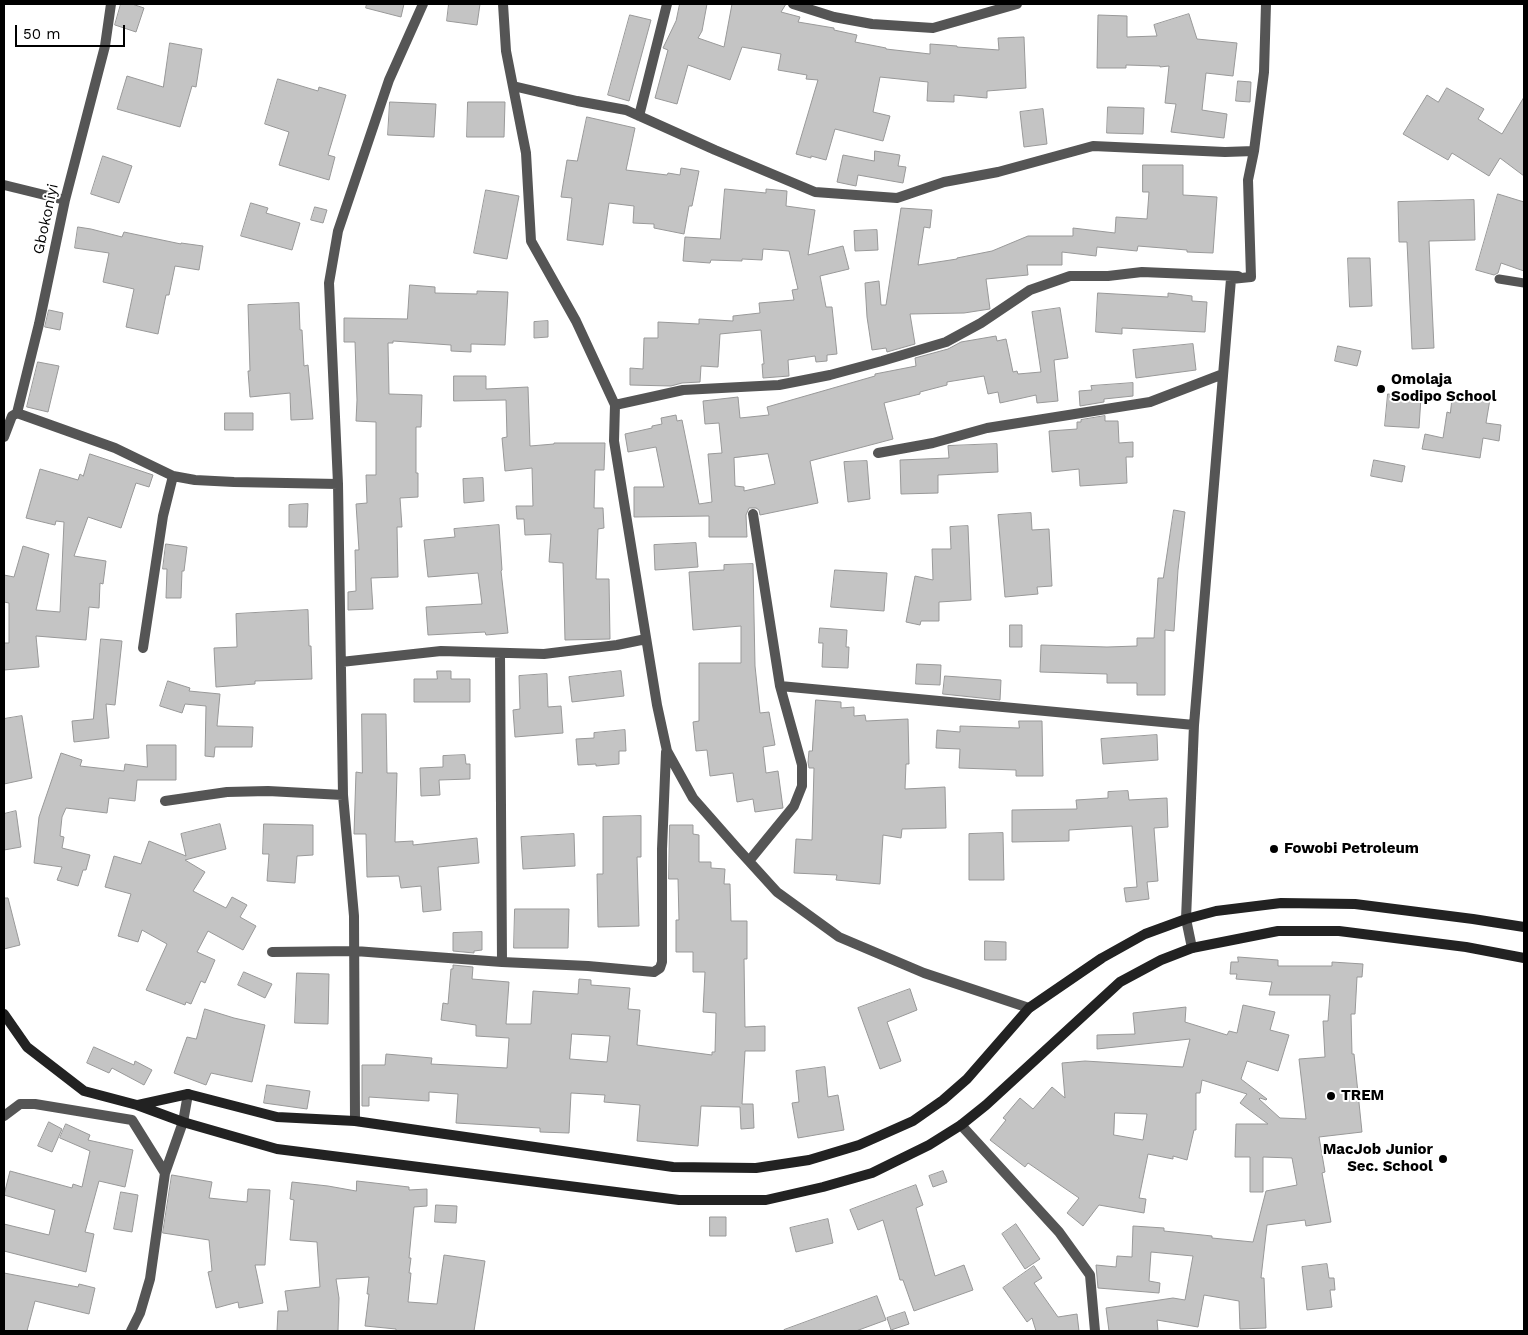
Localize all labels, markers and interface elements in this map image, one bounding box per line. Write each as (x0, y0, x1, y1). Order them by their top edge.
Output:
scale bar (18, 15, 128, 47)
text: 50 m (23, 25, 60, 43)
street label: Gbokoniyi (30, 182, 62, 256)
place label: Omolaja Sodipo School (1391, 371, 1496, 406)
marker: Omolaja Sodipo School (1375, 383, 1387, 395)
place label: Fowobi Petroleum (1284, 840, 1419, 858)
marker: Fowobi Petroleum (1268, 843, 1280, 855)
place label: TREM (1341, 1087, 1384, 1105)
marker: TREM (1325, 1090, 1337, 1102)
place label: MacJob Junior Sec. School (1323, 1141, 1433, 1176)
marker: MacJob Junior Sec. School (1437, 1153, 1449, 1165)

